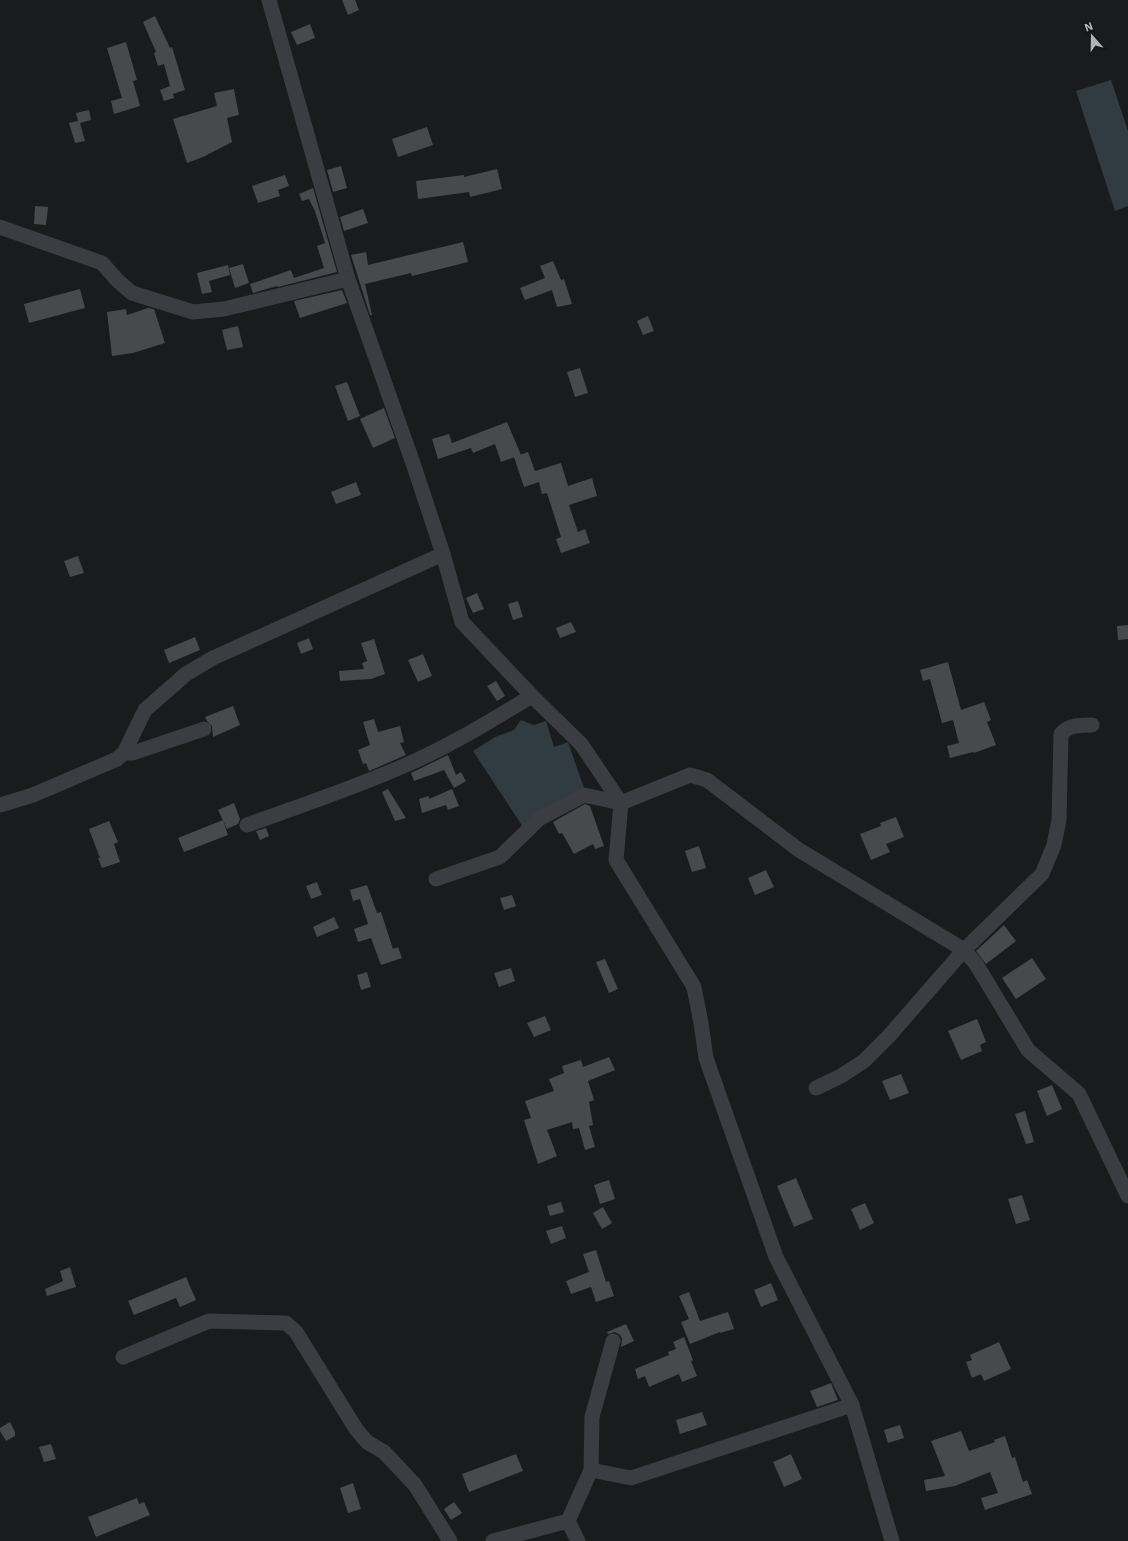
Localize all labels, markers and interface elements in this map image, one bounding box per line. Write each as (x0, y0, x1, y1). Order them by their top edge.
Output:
north arrow (1072, 16, 1112, 56)
text: N (1082, 19, 1095, 35)

